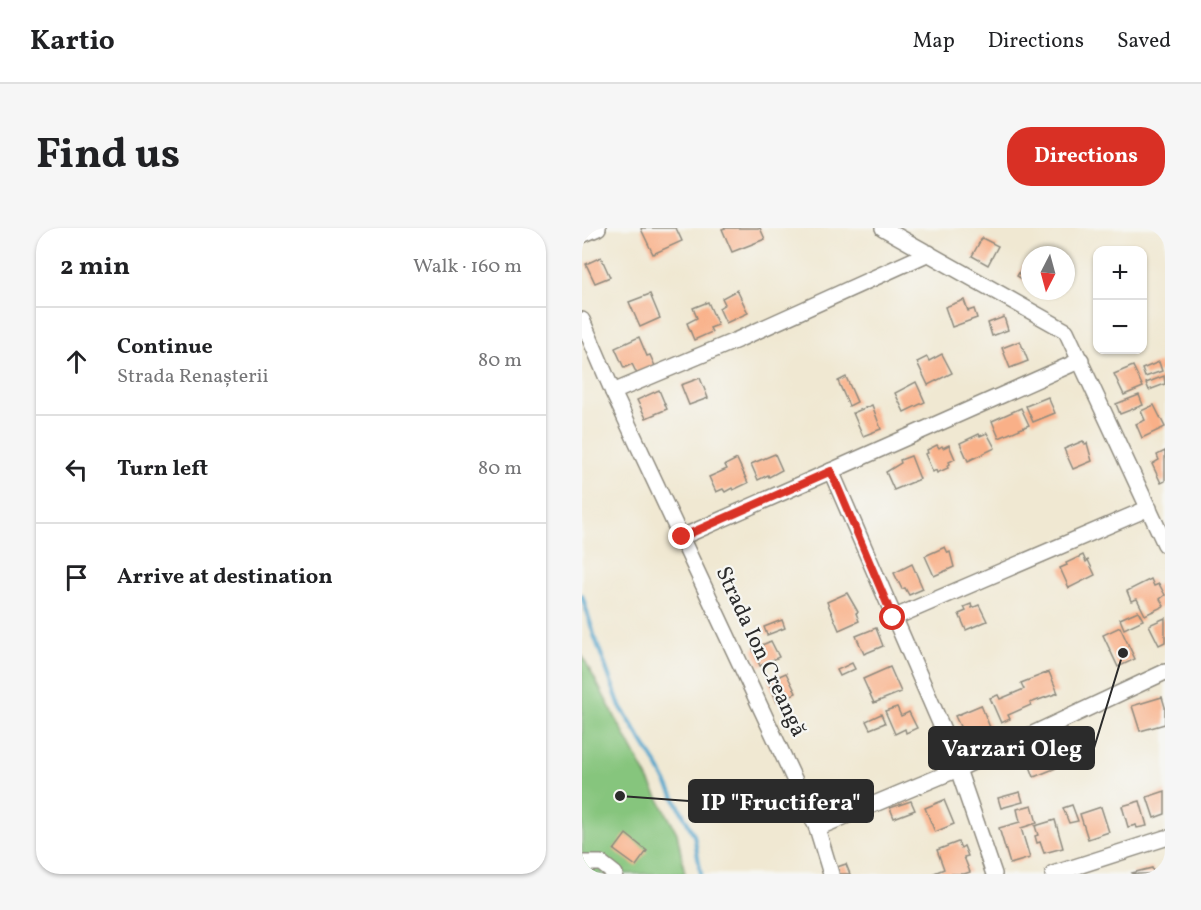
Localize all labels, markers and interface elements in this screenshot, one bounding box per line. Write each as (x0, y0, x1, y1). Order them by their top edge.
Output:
text: Kartio (30, 22, 115, 61)
text: Map (913, 27, 955, 56)
text: Directions (988, 27, 1084, 56)
text: Saved (1117, 27, 1171, 56)
text: Find us (36, 127, 180, 186)
button: Directions (1007, 127, 1165, 186)
north arrow (1021, 246, 1075, 300)
map controls (1093, 246, 1147, 354)
button: + (1093, 246, 1147, 300)
text: 2 min (60, 249, 130, 285)
text: Walk · 160 m (413, 253, 522, 281)
button: − (1093, 300, 1147, 354)
text: Continue (117, 332, 213, 363)
icon: ahead (60, 345, 93, 378)
text: 80 m (478, 347, 522, 375)
text: Strada Renașterii (117, 363, 269, 391)
icon: left (60, 453, 93, 486)
text: Turn left (117, 454, 208, 485)
text: 80 m (478, 455, 522, 483)
route end (668, 523, 694, 549)
icon: arrive (60, 561, 93, 594)
text: Arrive at destination (117, 562, 333, 593)
street label: Strada Ion Creangă (707, 562, 813, 742)
route start (879, 604, 905, 630)
callout: Varzari Oleg (929, 727, 1094, 769)
text: Varzari Oleg (942, 733, 1082, 767)
callout: IP "Fructifera" (689, 780, 873, 822)
text: IP "Fructifera" (701, 787, 861, 821)

